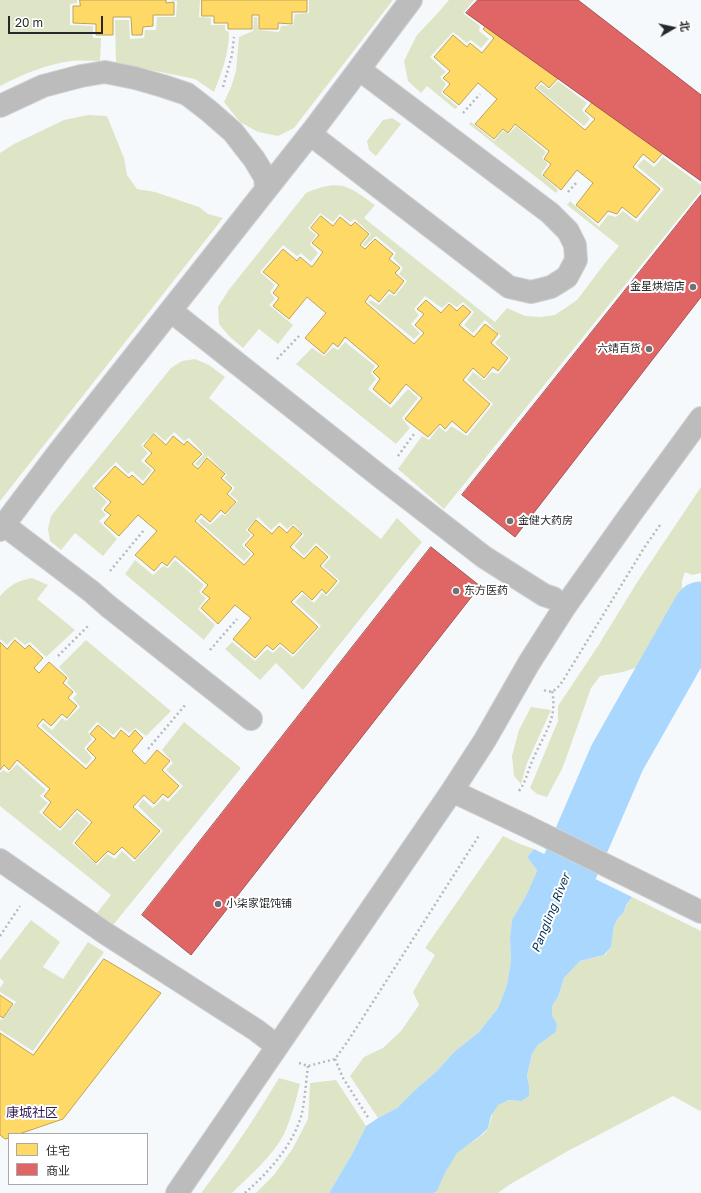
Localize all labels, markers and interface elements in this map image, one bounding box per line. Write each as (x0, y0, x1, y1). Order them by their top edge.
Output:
scale bar (10, 8, 105, 34)
north arrow (653, 8, 693, 48)
text: 20 m (15, 15, 43, 30)
text: 北 (678, 20, 693, 32)
place label: 金星烘焙店 (630, 280, 685, 294)
marker: 金星烘焙店 (688, 282, 698, 292)
place label: 六靖百货 (597, 342, 641, 356)
marker: 六靖百货 (644, 344, 654, 354)
place label: 金健大药房 (518, 514, 573, 528)
marker: 金健大药房 (505, 516, 515, 526)
place label: 东方医药 (464, 584, 508, 598)
marker: 东方医药 (451, 586, 461, 596)
water label: Pangling River (529, 872, 573, 954)
place label: 小柒家馄饨铺 (226, 897, 292, 911)
marker: 小柒家馄饨铺 (213, 899, 223, 909)
district label: 康城社区 (6, 1105, 58, 1121)
legend (8, 1133, 148, 1185)
text: 住宅 (46, 1143, 70, 1158)
text: 商业 (46, 1163, 70, 1178)

